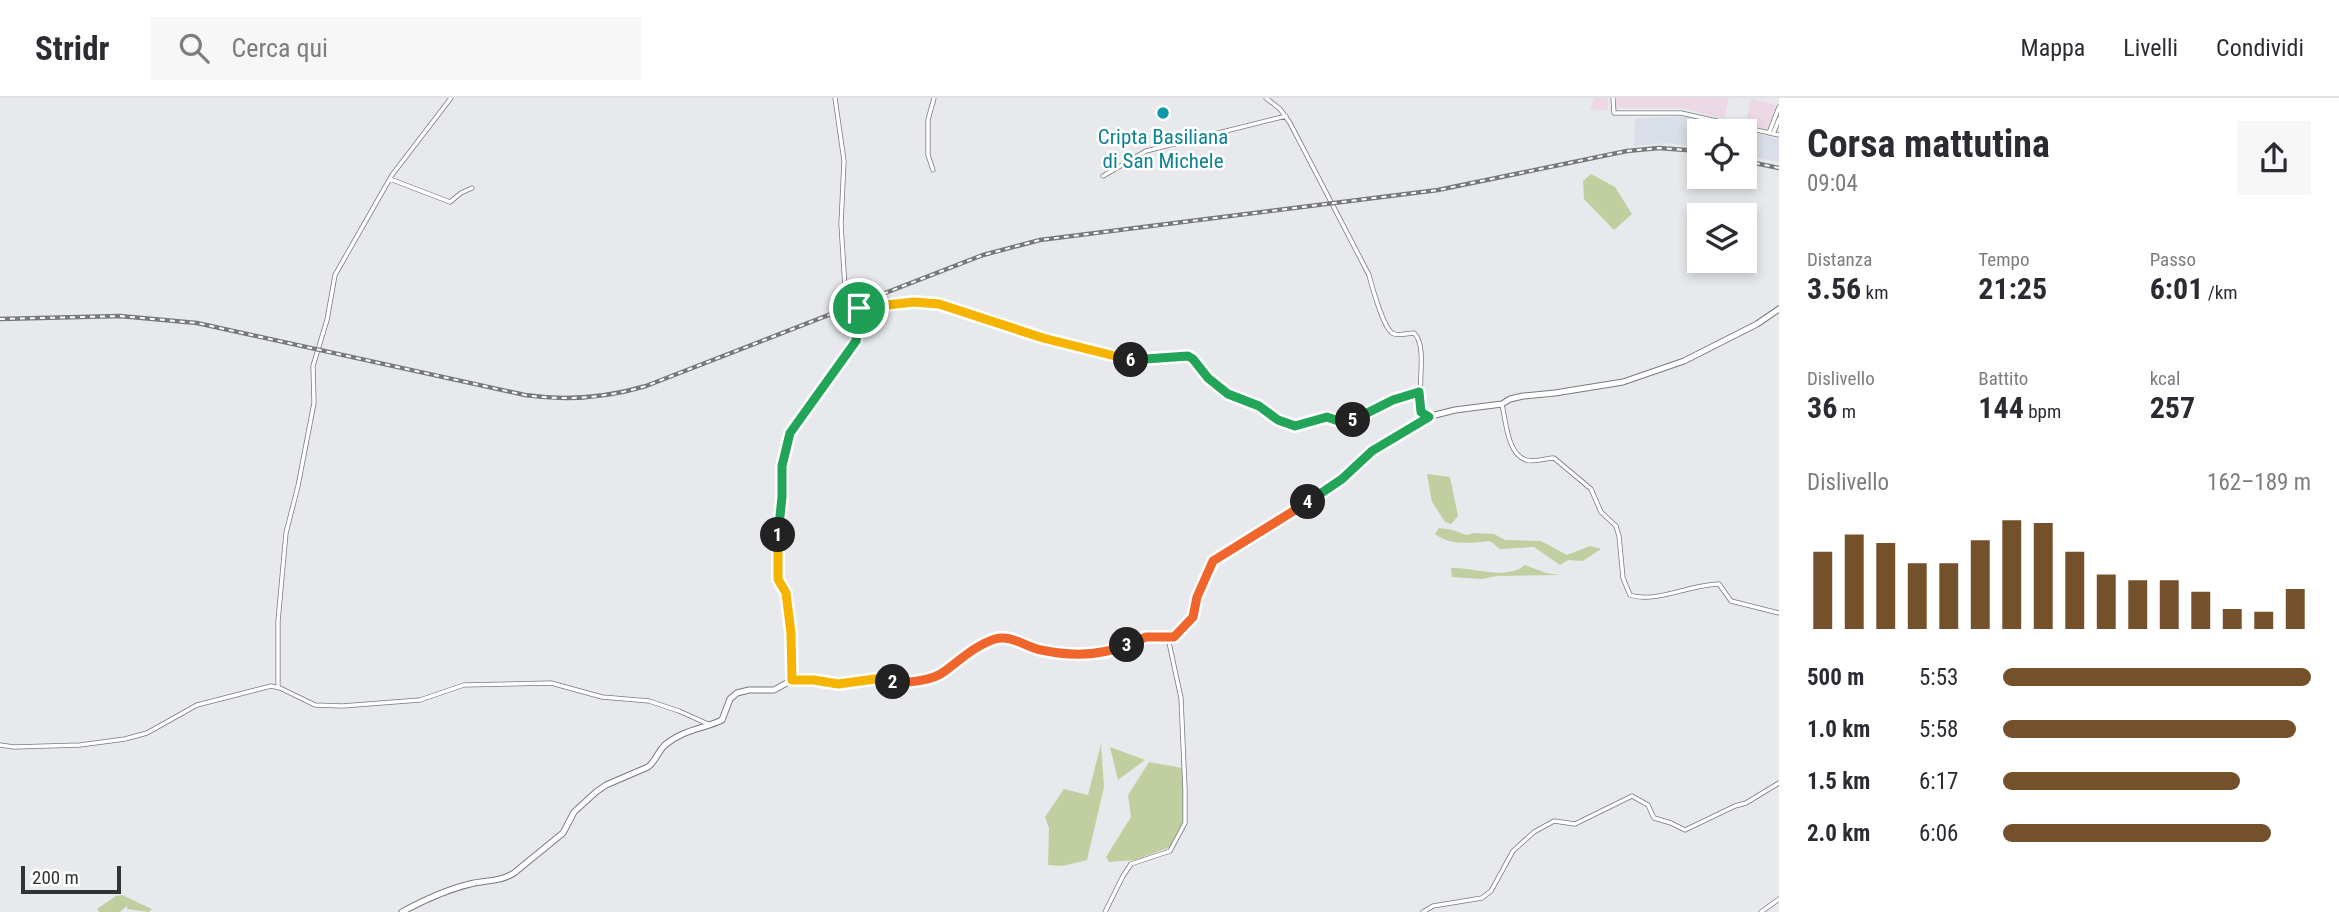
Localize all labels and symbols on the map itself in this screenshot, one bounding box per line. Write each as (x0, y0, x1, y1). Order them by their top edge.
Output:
marker: Cripta Basiliana di San Michele (1155, 105, 1171, 121)
place label: Cripta Basiliana di San Michele (1098, 125, 1228, 173)
pin (829, 278, 889, 338)
pin: 6 (1114, 342, 1148, 378)
pin: 5 (1336, 402, 1370, 438)
pin: 4 (1290, 484, 1326, 520)
pin: 1 (760, 518, 796, 552)
pin: 3 (1110, 628, 1144, 662)
pin: 2 (876, 664, 910, 700)
scale bar (21, 863, 121, 895)

